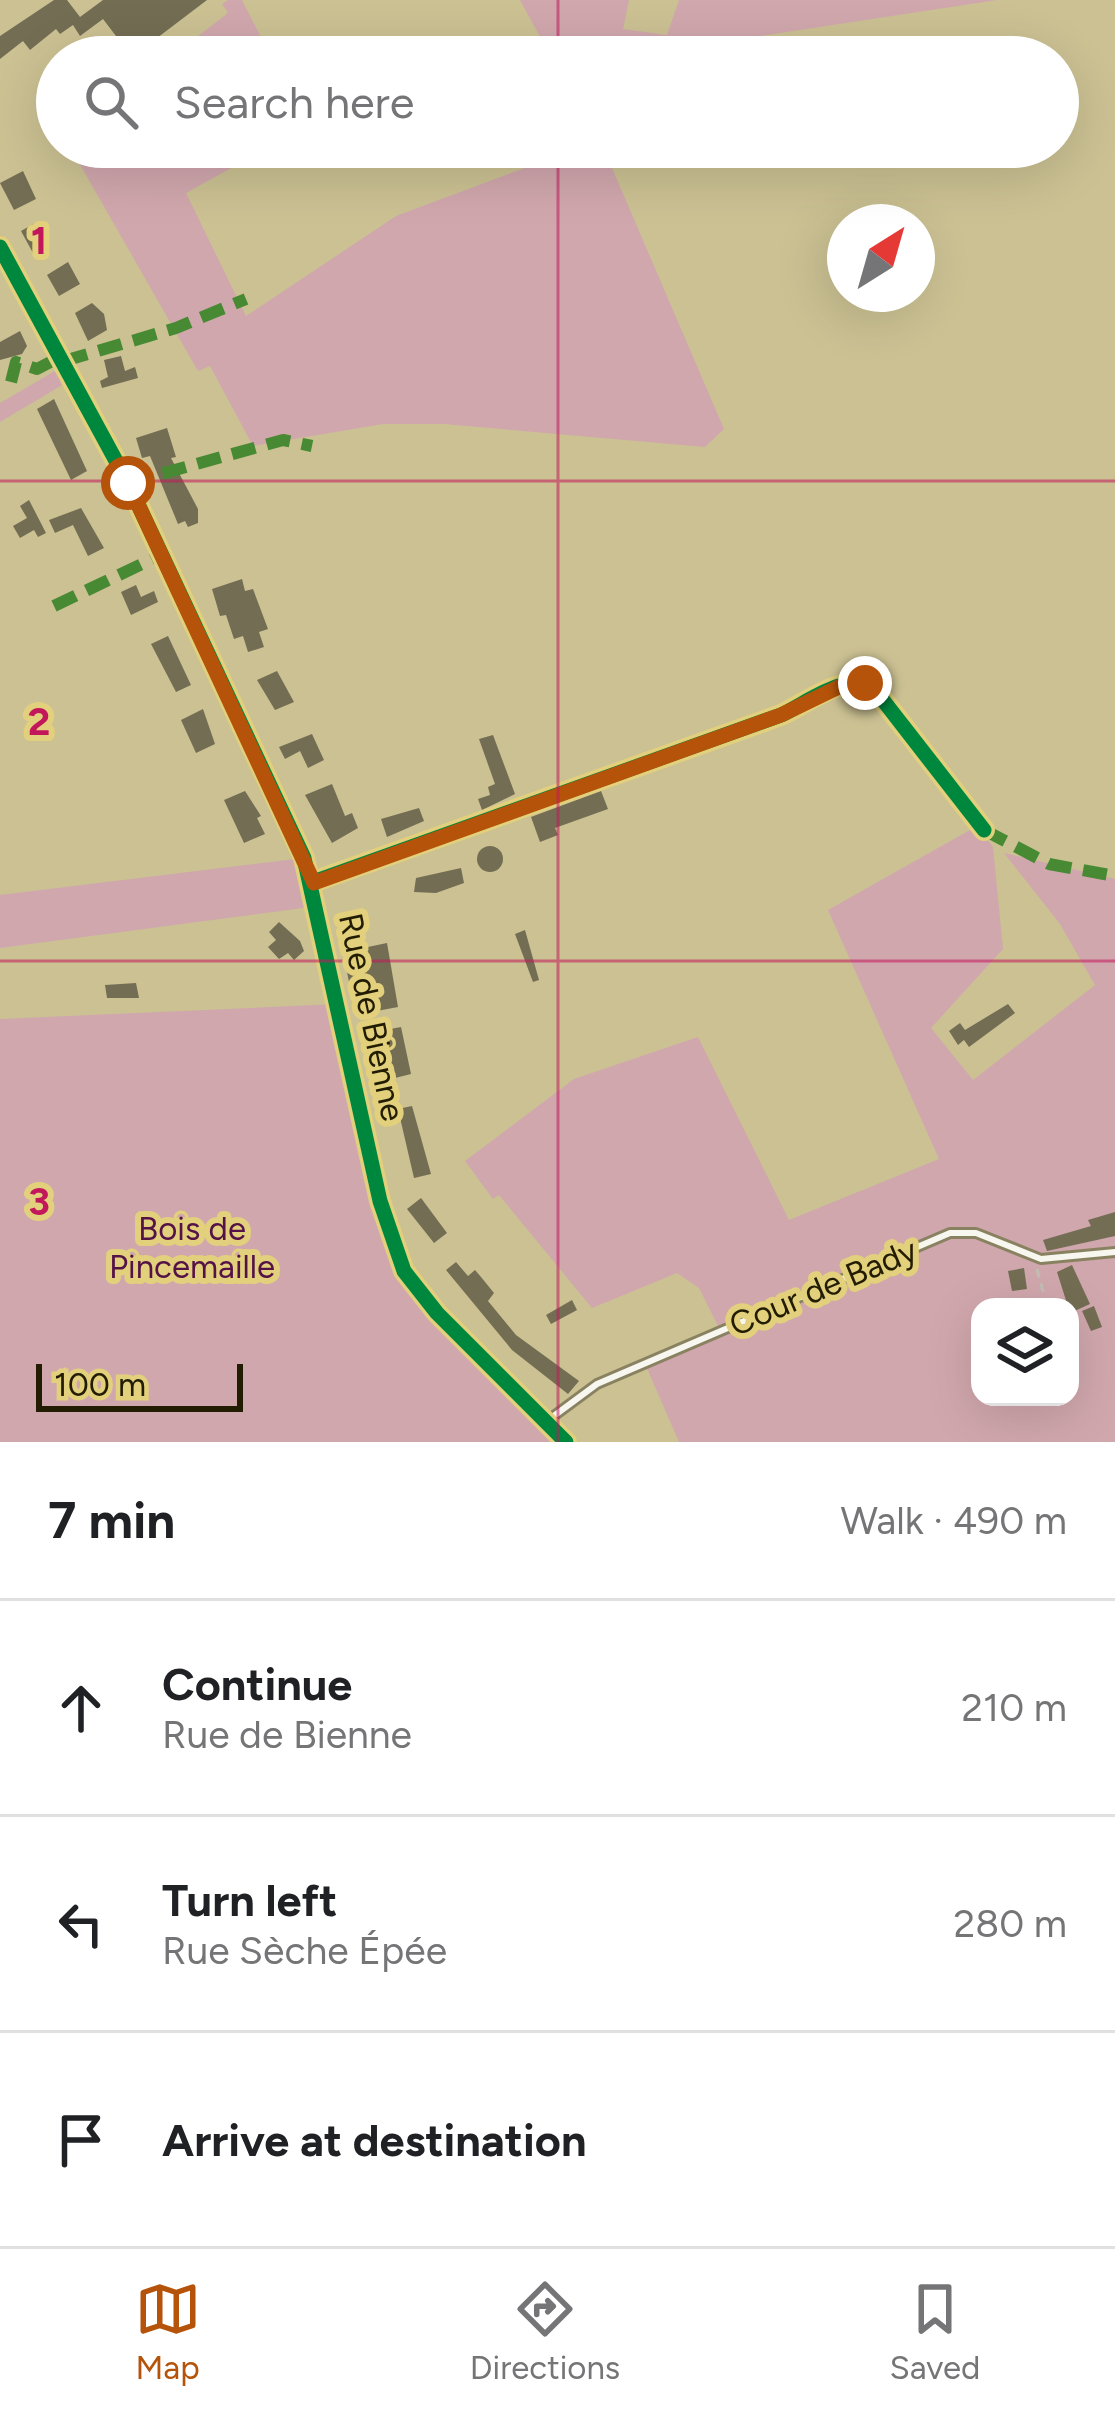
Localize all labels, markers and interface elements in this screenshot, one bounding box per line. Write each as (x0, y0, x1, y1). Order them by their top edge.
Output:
search box (36, 36, 1079, 168)
icon: search (78, 69, 144, 135)
text: Search here (174, 75, 414, 129)
north arrow (827, 204, 935, 312)
text: 1 (31, 217, 47, 264)
route start (101, 456, 155, 510)
route end (838, 656, 892, 710)
text: 2 (28, 698, 50, 745)
street label: Rue de Bienne (331, 910, 413, 1124)
text: 3 (28, 1178, 50, 1225)
park label: Bois de Pincemaille (109, 1209, 275, 1286)
street label: Cour de Bady (723, 1230, 923, 1344)
map controls (971, 1298, 1079, 1406)
button: layers (971, 1298, 1079, 1406)
scale bar (36, 1358, 243, 1411)
text: 100 m (54, 1365, 146, 1404)
text: 7 min (48, 1490, 175, 1551)
text: Walk · 490 m (840, 1497, 1067, 1544)
text: Continue (162, 1657, 352, 1711)
icon: ahead (48, 1675, 114, 1741)
text: 210 m (961, 1684, 1067, 1731)
text: Rue de Bienne (162, 1711, 412, 1758)
text: Turn left (162, 1873, 337, 1927)
icon: left (48, 1891, 114, 1957)
text: 280 m (953, 1900, 1067, 1947)
text: Rue Sèche Épée (162, 1927, 447, 1974)
icon: arrive (48, 2107, 114, 2173)
text: Arrive at destination (162, 2113, 586, 2167)
tab: Map (135, 2276, 201, 2387)
tab: Directions (470, 2276, 620, 2387)
tab: Saved (889, 2276, 980, 2387)

